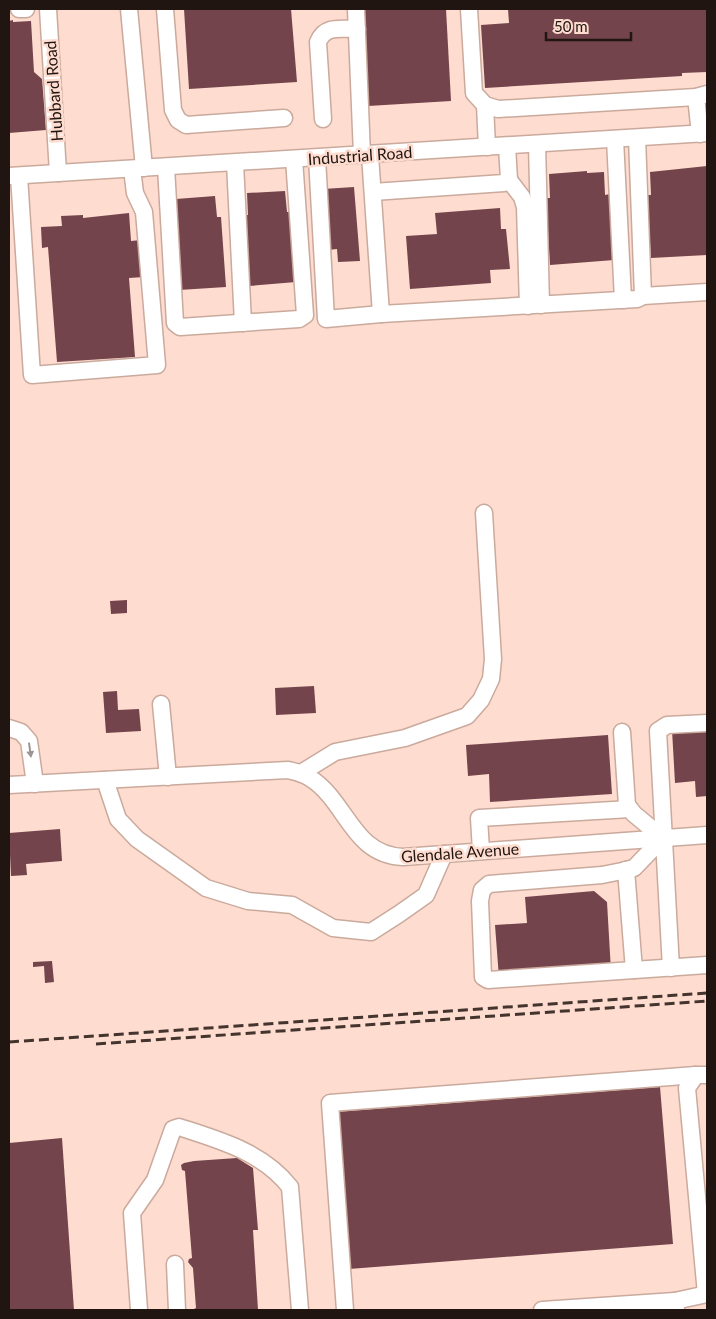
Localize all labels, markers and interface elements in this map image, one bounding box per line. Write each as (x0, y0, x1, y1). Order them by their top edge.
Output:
scale bar (546, 10, 631, 42)
text: 50 m (554, 17, 588, 35)
street label: Hubbard Road (40, 40, 66, 142)
street label: Industrial Road (307, 142, 413, 168)
one-way arrow (26, 742, 34, 758)
street label: Glendale Avenue (400, 838, 520, 866)

